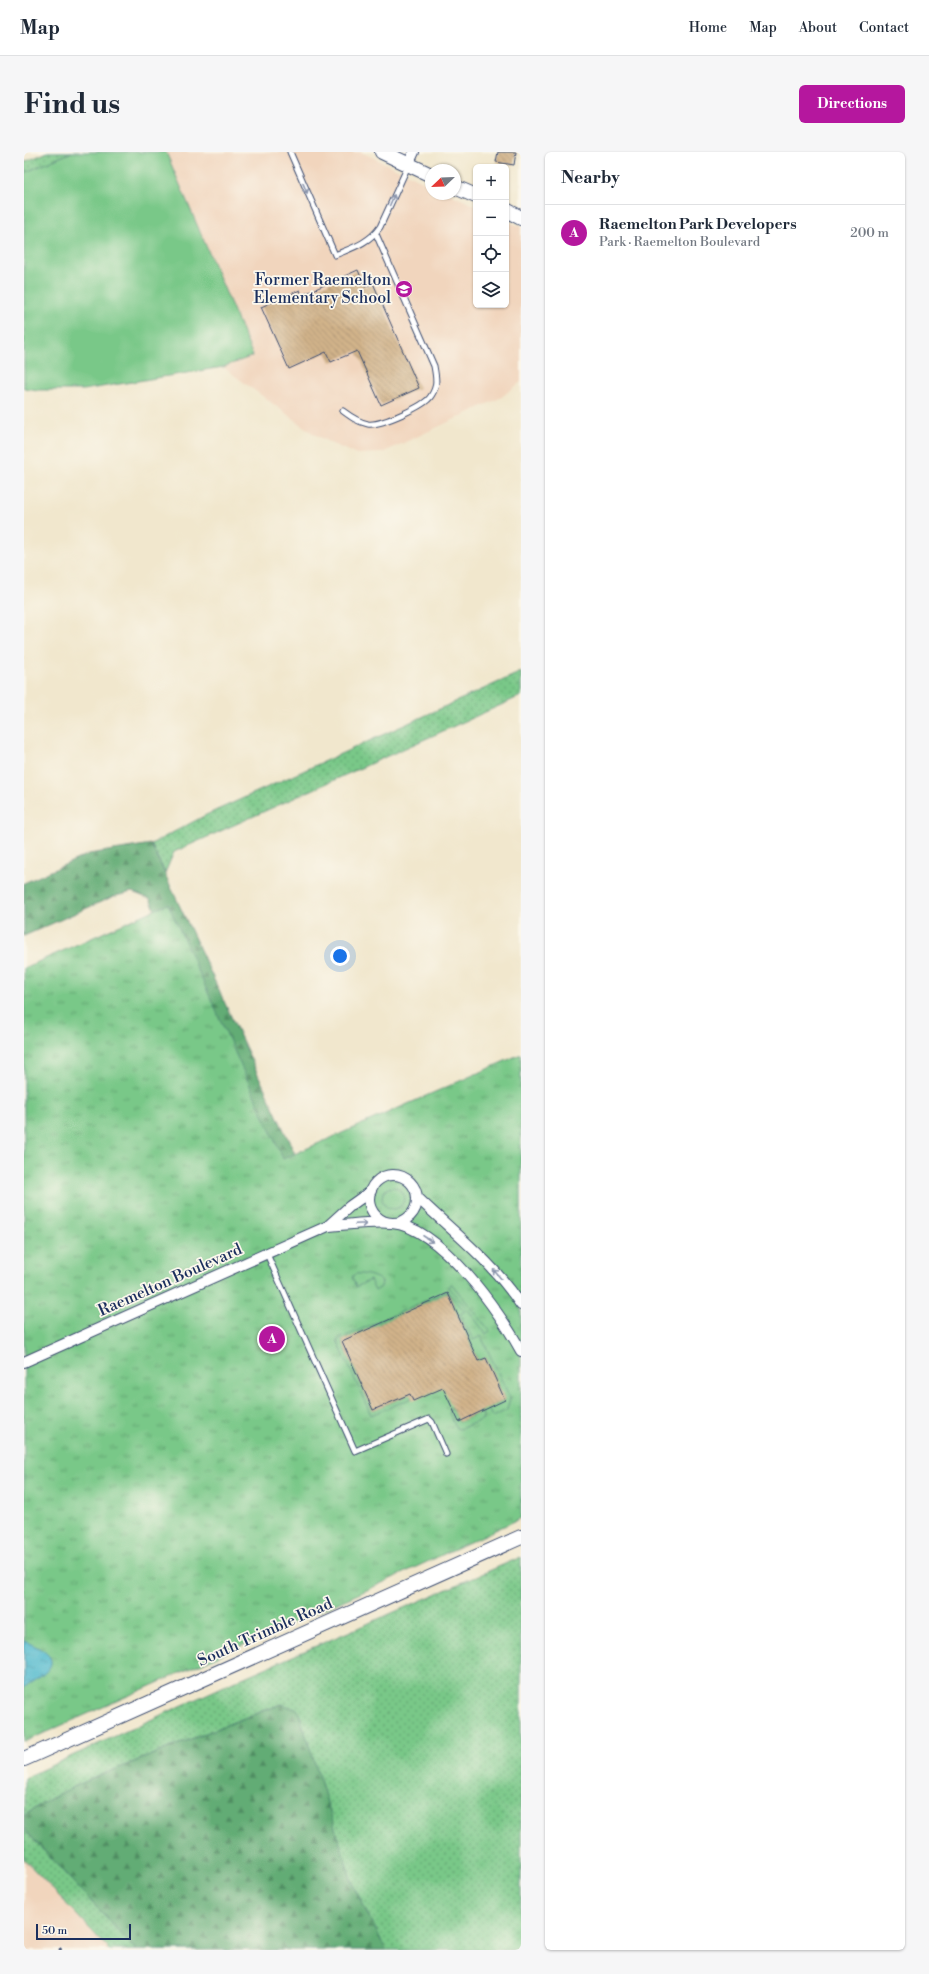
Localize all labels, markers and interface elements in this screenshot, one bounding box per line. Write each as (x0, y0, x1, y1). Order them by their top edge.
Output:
text: Map (20, 16, 60, 40)
text: Home (689, 19, 727, 37)
text: Map (749, 19, 777, 37)
text: About (799, 19, 837, 37)
text: Contact (859, 19, 909, 37)
button: Directions (799, 85, 905, 123)
text: Find us (24, 87, 120, 122)
north arrow (425, 164, 461, 200)
map controls (473, 164, 509, 308)
button: + (473, 164, 509, 200)
text: Nearby (561, 167, 620, 189)
one-way arrow (302, 182, 309, 194)
one-way arrow (389, 194, 397, 206)
button: − (473, 200, 509, 236)
text: Raemelton Park Developers (599, 215, 797, 234)
text: A (569, 225, 579, 241)
text: 200 m (850, 225, 889, 241)
text: Park · Raemelton Boulevard (599, 234, 760, 250)
button: locate (473, 236, 509, 272)
place label: Former Raemelton Elementary School (254, 270, 391, 308)
button: layers (473, 272, 509, 308)
school or university icon: Former Raemelton Elementary School (394, 279, 414, 299)
your location (330, 946, 350, 966)
one-way arrow (354, 1221, 367, 1228)
one-way arrow (422, 1235, 433, 1243)
street label: Raemelton Boulevard (95, 1239, 245, 1321)
one-way arrow (493, 1268, 502, 1279)
pin: A (259, 1324, 285, 1354)
street label: South Trimble Road (195, 1593, 335, 1671)
scale bar (36, 1922, 131, 1941)
text: 50 m (42, 1924, 67, 1938)

